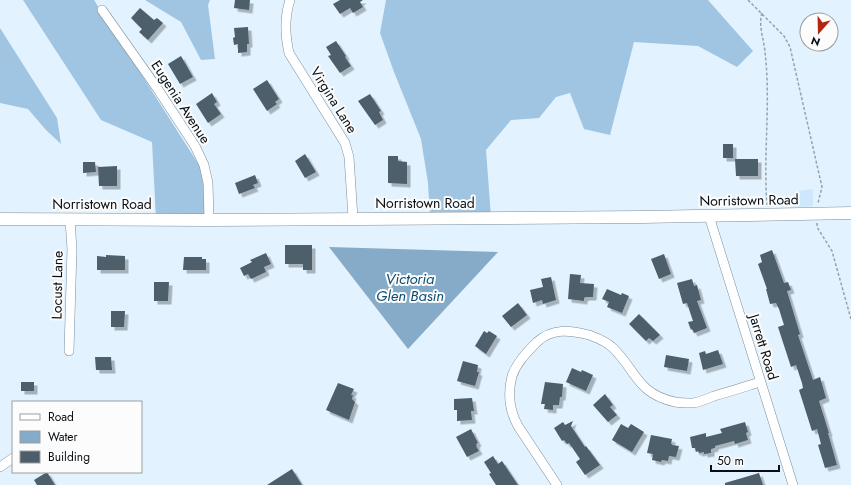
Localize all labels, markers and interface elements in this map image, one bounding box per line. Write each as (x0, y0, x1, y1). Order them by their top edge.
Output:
north arrow (799, 12, 839, 52)
text: N (809, 32, 822, 50)
street label: Eugenia Avenue (147, 56, 215, 148)
street label: Virgina Lane (306, 63, 362, 137)
street label: Norristown Road (699, 189, 799, 211)
street label: Norristown Road (375, 193, 475, 213)
street label: Norristown Road (52, 194, 152, 214)
street label: Locust Lane (46, 250, 68, 320)
water label: Victoria Glen Basin (376, 268, 444, 307)
street label: Jarrett Road (744, 310, 783, 382)
legend (12, 401, 142, 473)
text: Road (48, 408, 74, 426)
text: Water (48, 428, 79, 446)
scale bar (711, 447, 779, 473)
text: Building (48, 448, 90, 466)
text: 50 m (717, 452, 744, 470)

